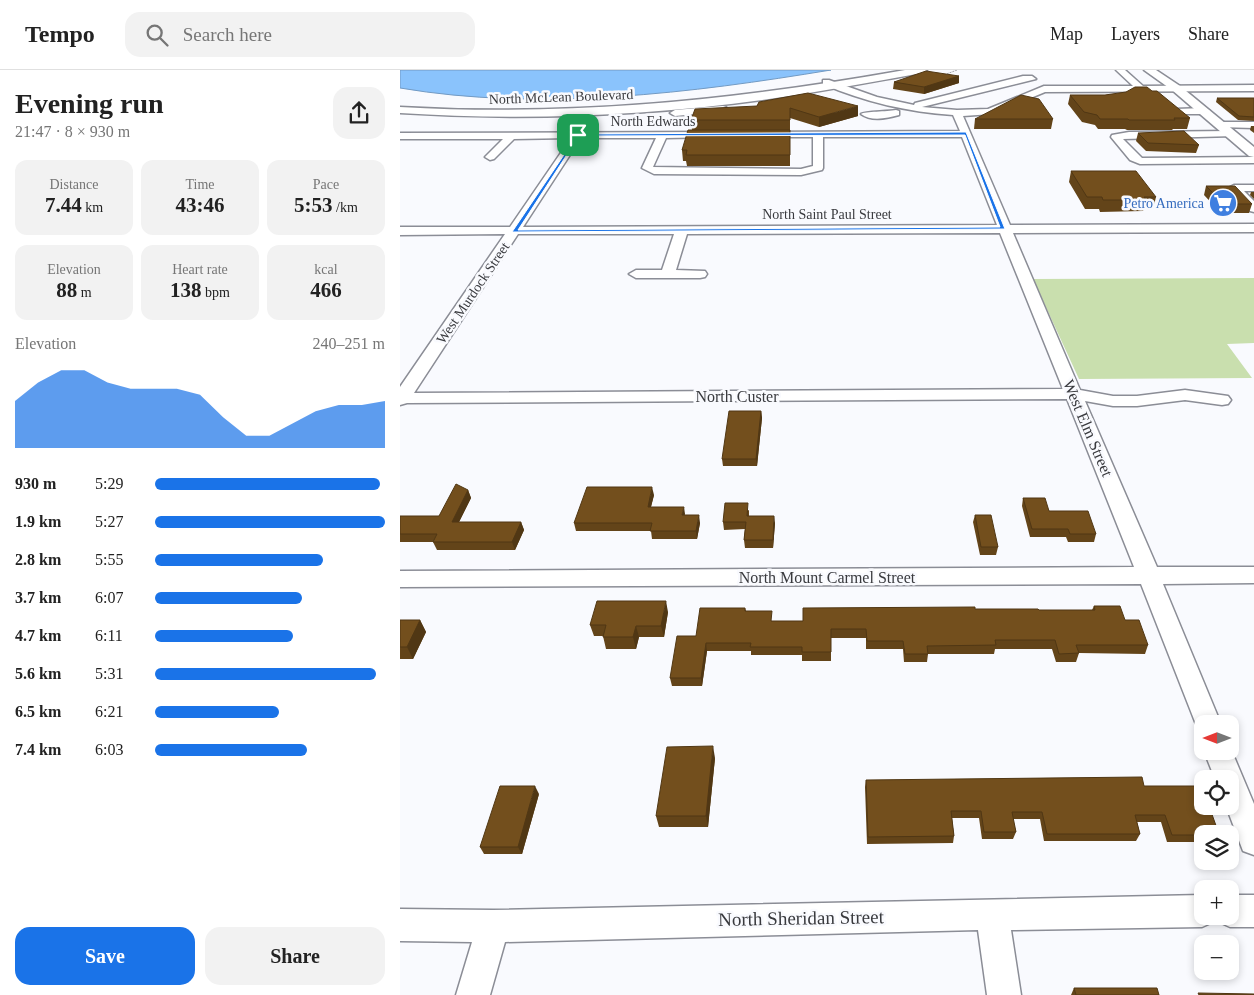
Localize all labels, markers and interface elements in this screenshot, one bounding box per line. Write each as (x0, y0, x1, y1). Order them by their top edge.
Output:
search box (125, 12, 475, 57)
text: Tempo (25, 21, 95, 47)
icon: search (143, 21, 171, 49)
text: Search here (183, 24, 272, 45)
text: Map (1050, 24, 1083, 44)
text: Layers (1111, 24, 1160, 44)
text: Share (1188, 24, 1229, 44)
button: share (333, 87, 385, 139)
street label: North McLean Boulevard (488, 87, 634, 107)
text: Evening run (15, 88, 164, 119)
pin (557, 114, 599, 156)
street label: North Edwards (610, 114, 696, 129)
icon: arrive (564, 121, 592, 149)
text: 21:47 · 8 × 930 m (15, 123, 130, 140)
text: Distance (50, 177, 98, 192)
text: Time (185, 177, 215, 192)
text: Pace (313, 177, 339, 192)
supermarket icon: Petro America (1208, 188, 1238, 218)
text: 7.44 (45, 193, 82, 217)
text: 43:46 (176, 193, 225, 217)
text: 5:53 (294, 193, 333, 217)
place label: Petro America (1124, 196, 1205, 211)
text: km (82, 200, 103, 215)
text: /km (333, 200, 358, 215)
street label: North Saint Paul Street (762, 207, 892, 222)
street label: West Murdock Street (434, 240, 512, 346)
text: Elevation (47, 262, 101, 277)
text: Heart rate (172, 262, 228, 277)
text: kcal (314, 262, 338, 277)
text: 88 (56, 278, 77, 302)
text: 138 (170, 278, 202, 302)
text: 466 (310, 278, 342, 302)
text: m (77, 285, 92, 300)
text: bpm (202, 285, 230, 300)
text: Elevation (15, 335, 76, 352)
text: 240–251 m (313, 335, 385, 352)
street label: West Elm Street (1060, 377, 1116, 480)
street label: North Custer (695, 388, 779, 405)
text: 930 m (15, 475, 56, 492)
text: 5:29 (95, 475, 123, 492)
text: 1.9 km (15, 513, 61, 530)
text: 5:27 (95, 513, 123, 530)
text: 2.8 km (15, 551, 61, 568)
text: 5:55 (95, 551, 123, 568)
street label: North Mount Carmel Street (739, 569, 916, 586)
text: 3.7 km (15, 589, 61, 606)
text: 6:07 (95, 589, 123, 606)
text: 4.7 km (15, 627, 61, 644)
text: 6:11 (95, 627, 123, 644)
text: 5.6 km (15, 665, 61, 682)
text: 5:31 (95, 665, 123, 682)
text: 6.5 km (15, 703, 61, 720)
text: 6:21 (95, 703, 123, 720)
north arrow (1194, 715, 1239, 760)
map controls (1194, 715, 1239, 980)
text: 7.4 km (15, 741, 61, 758)
text: 6:03 (95, 741, 123, 758)
button: locate (1194, 770, 1239, 815)
button: layers (1194, 825, 1239, 870)
button: + (1194, 880, 1239, 925)
street label: North Sheridan Street (718, 906, 885, 930)
button: Save (15, 927, 195, 985)
button: Share (205, 927, 385, 985)
button: − (1194, 935, 1239, 980)

